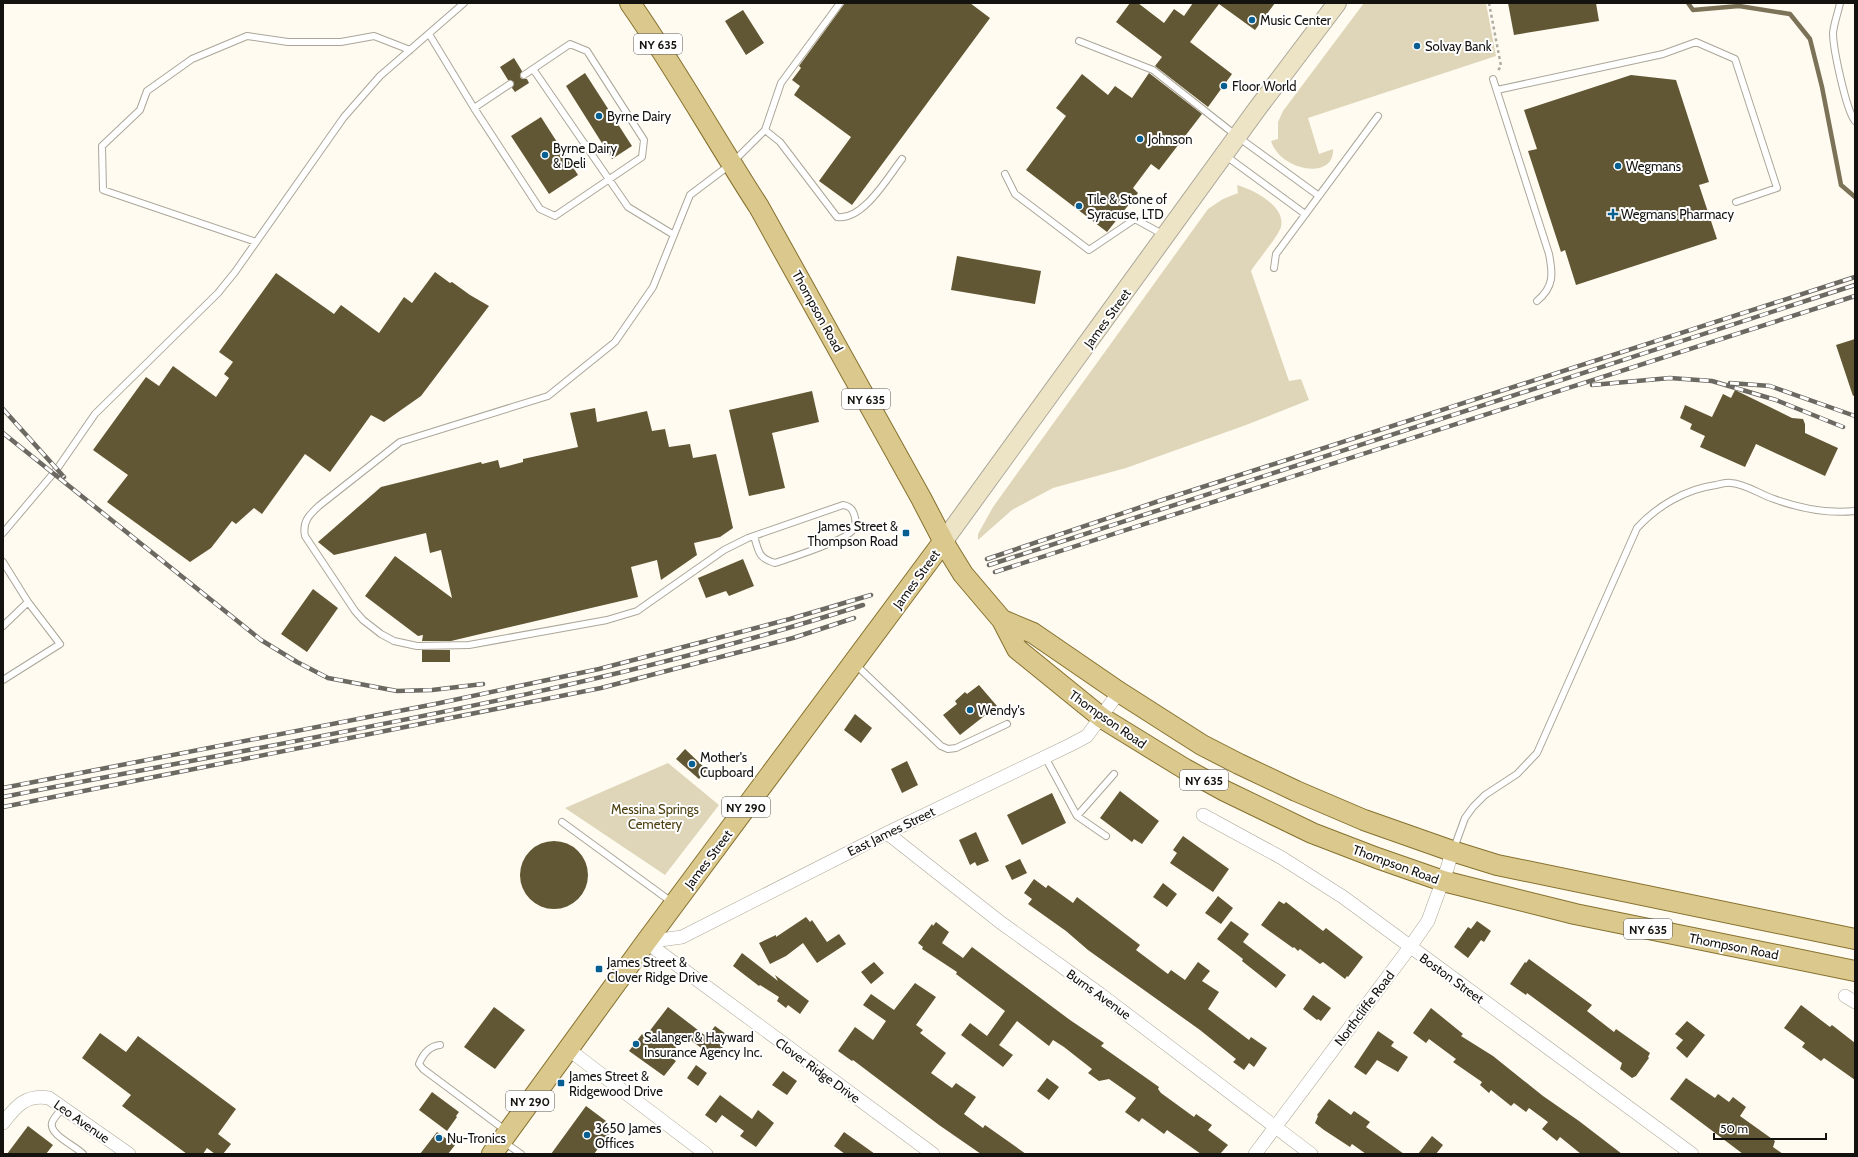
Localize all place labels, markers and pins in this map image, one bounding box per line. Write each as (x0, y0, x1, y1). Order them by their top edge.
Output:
place label: Music Center (1260, 12, 1332, 28)
marker: Music Center (1247, 15, 1257, 25)
place label: Solvay Bank (1425, 38, 1492, 54)
marker: Solvay Bank (1412, 41, 1422, 51)
place label: Floor World (1232, 78, 1296, 94)
marker: Floor World (1219, 81, 1229, 91)
place label: Byrne Dairy (607, 108, 671, 124)
marker: Byrne Dairy (594, 111, 604, 121)
place label: Johnson (1147, 131, 1192, 147)
marker: Johnson (1135, 134, 1145, 144)
place label: Byrne Dairy & Deli (553, 140, 617, 171)
marker: Byrne Dairy & Deli (540, 150, 550, 160)
place label: Wegmans (1626, 158, 1682, 174)
marker: Wegmans (1613, 161, 1623, 171)
place label: Tile & Stone of Syracuse, LTD (1087, 191, 1168, 222)
marker: Tile & Stone of Syracuse, LTD (1074, 201, 1084, 211)
place label: Wegmans Pharmacy (1621, 206, 1734, 222)
marker: Wegmans Pharmacy (1608, 209, 1618, 219)
place label: James Street & Thompson Road (807, 518, 898, 549)
marker: James Street & Thompson Road (901, 528, 911, 538)
place label: Wendy's (978, 702, 1026, 718)
marker: Wendy's (965, 705, 975, 715)
place label: Mother's Cupboard (700, 749, 754, 780)
marker: Mother's Cupboard (687, 759, 697, 769)
place label: James Street & Clover Ridge Drive (606, 954, 708, 985)
marker: James Street & Clover Ridge Drive (594, 964, 604, 974)
place label: Salanger & Hayward Insurance Agency Inc. (644, 1029, 763, 1060)
marker: Salanger & Hayward Insurance Agency Inc. (631, 1039, 641, 1049)
place label: James Street & Ridgewood Drive (568, 1068, 663, 1099)
marker: James Street & Ridgewood Drive (556, 1078, 566, 1088)
place label: 3650 James Offices (595, 1120, 662, 1151)
place label: Nu-Tronics (447, 1130, 507, 1146)
marker: 3650 James Offices (582, 1130, 592, 1140)
marker: Nu-Tronics (434, 1133, 444, 1143)

